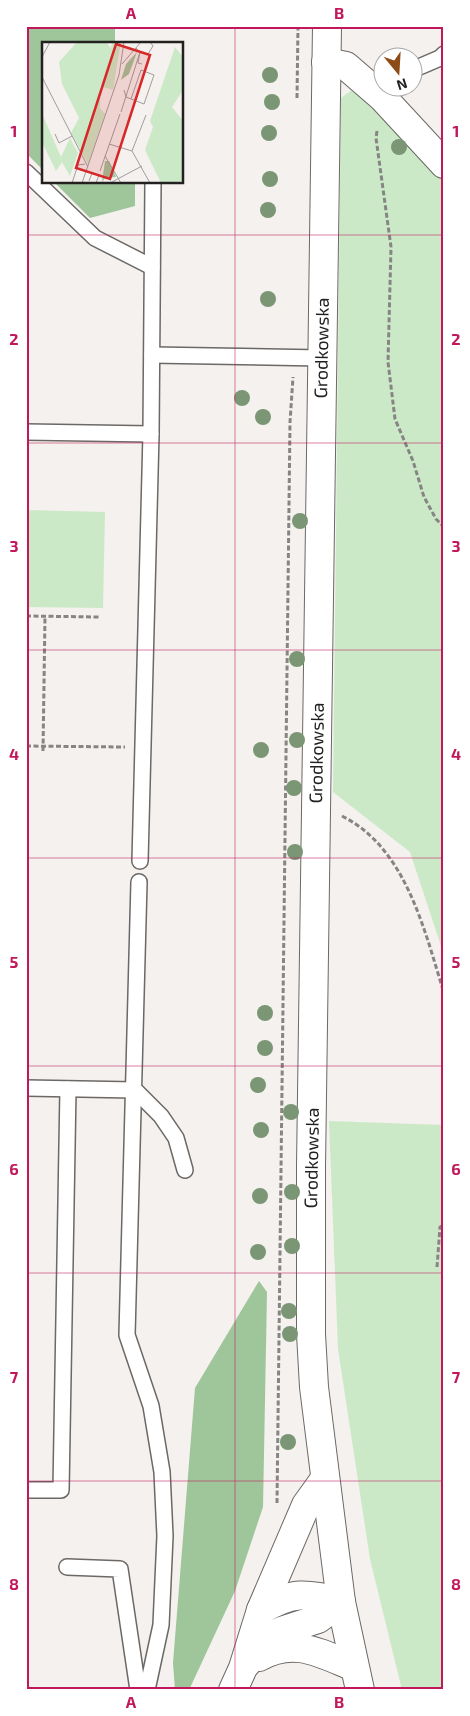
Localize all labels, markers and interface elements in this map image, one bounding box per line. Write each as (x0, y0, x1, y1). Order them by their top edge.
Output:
text: A (126, 3, 137, 22)
text: B (334, 3, 344, 22)
inset map (42, 42, 184, 184)
north arrow (372, 48, 422, 98)
text: N (395, 75, 410, 94)
text: 1 (11, 121, 17, 140)
text: 1 (453, 121, 459, 140)
street label: Grodkowska (309, 297, 333, 399)
text: 2 (9, 329, 19, 348)
text: 2 (451, 329, 461, 348)
text: 3 (9, 536, 19, 555)
text: 3 (451, 536, 461, 555)
street label: Grodkowska (304, 702, 328, 804)
text: 4 (9, 744, 19, 763)
text: 4 (451, 744, 461, 763)
text: 5 (10, 952, 19, 971)
text: 5 (452, 952, 461, 971)
street label: Grodkowska (299, 1107, 323, 1209)
text: 6 (9, 1159, 19, 1178)
text: 6 (451, 1159, 461, 1178)
text: 7 (10, 1367, 19, 1386)
text: 7 (452, 1367, 461, 1386)
text: 8 (9, 1574, 19, 1593)
text: 8 (451, 1574, 461, 1593)
text: A (126, 1692, 137, 1711)
text: B (334, 1692, 344, 1711)

